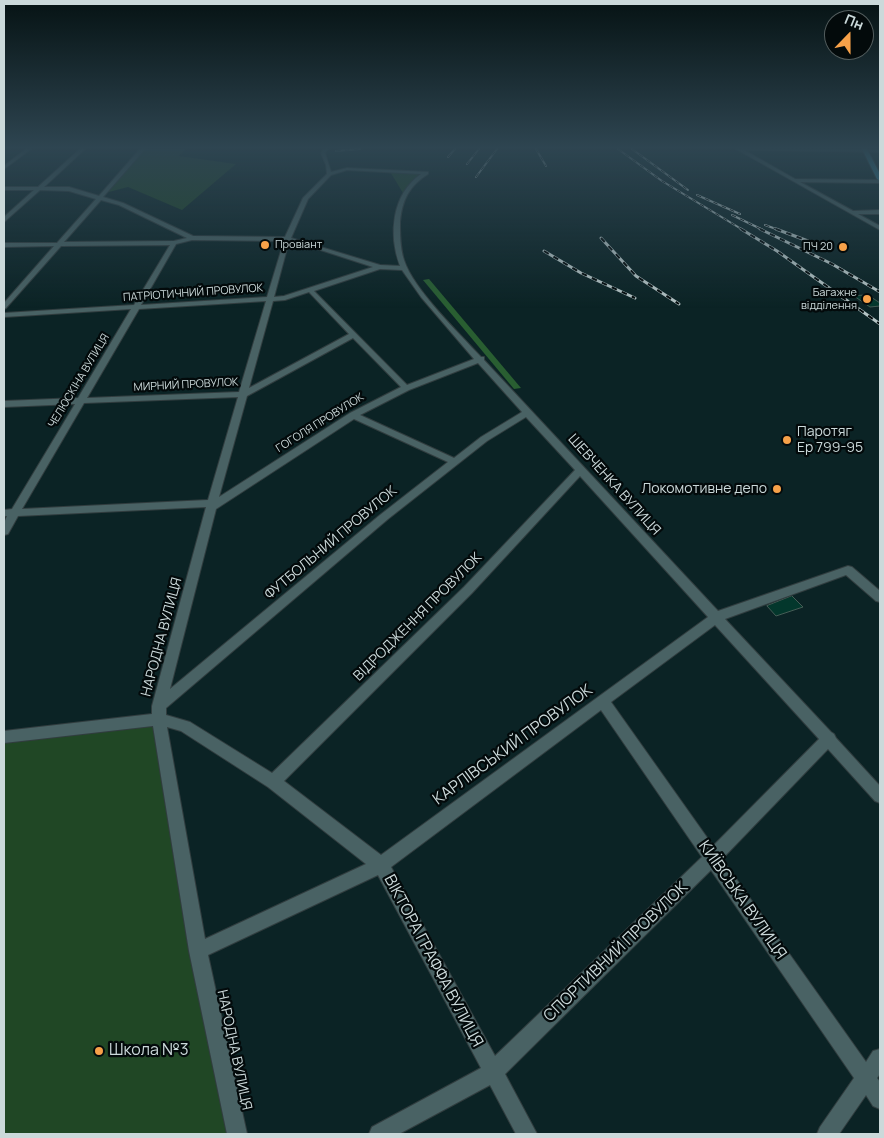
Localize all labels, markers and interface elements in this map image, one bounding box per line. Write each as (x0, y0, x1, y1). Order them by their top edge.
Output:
text: Пн (842, 9, 867, 34)
north arrow (824, 10, 874, 60)
place label: Провіант (275, 238, 322, 252)
marker: Провіант (259, 239, 271, 251)
place label: ПЧ 20 (803, 240, 833, 254)
marker: ПЧ 20 (837, 241, 849, 253)
street label: ПАТРІОТИЧНИЙ ПРОВУЛОК (123, 282, 263, 304)
place label: Багажне відділення (801, 286, 857, 312)
marker: Багажне відділення (861, 293, 873, 305)
street label: ЧЕЛЮСКІНА ВУЛИЦЯ (46, 332, 112, 430)
street label: МИРНИЙ ПРОВУЛОК (133, 376, 239, 394)
street label: ГОГОЛЯ ПРОВУЛОК (274, 391, 366, 455)
place label: Паротяг Ер 799-95 (797, 424, 863, 457)
street label: ШЕВЧЕНКА ВУЛИЦЯ (564, 431, 664, 539)
marker: Паротяг Ер 799-95 (781, 434, 793, 446)
place label: Локомотивне депо (641, 481, 767, 497)
street label: ФУТБОЛЬНИЙ ПРОВУЛОК (261, 483, 401, 603)
marker: Локомотивне депо (771, 483, 783, 495)
street label: ВІДРОДЖЕННЯ ПРОВУЛОК (350, 549, 486, 685)
street label: НАРОДНА ВУЛИЦЯ (138, 576, 186, 698)
street label: КАРЛІВСЬКИЙ ПРОВУЛОК (430, 681, 596, 809)
street label: КИЇВСЬКА ВУЛИЦЯ (694, 837, 790, 963)
street label: ВІКТОРА ГРАФФА ВУЛИЦЯ (379, 872, 487, 1050)
street label: СПОРТИВНИЙ ПРОВУЛОК (540, 878, 692, 1026)
street label: НАРОДНА ВУЛИЦЯ (213, 988, 255, 1112)
place label: Школа №3 (109, 1041, 189, 1061)
marker: Школа №3 (93, 1045, 105, 1057)

